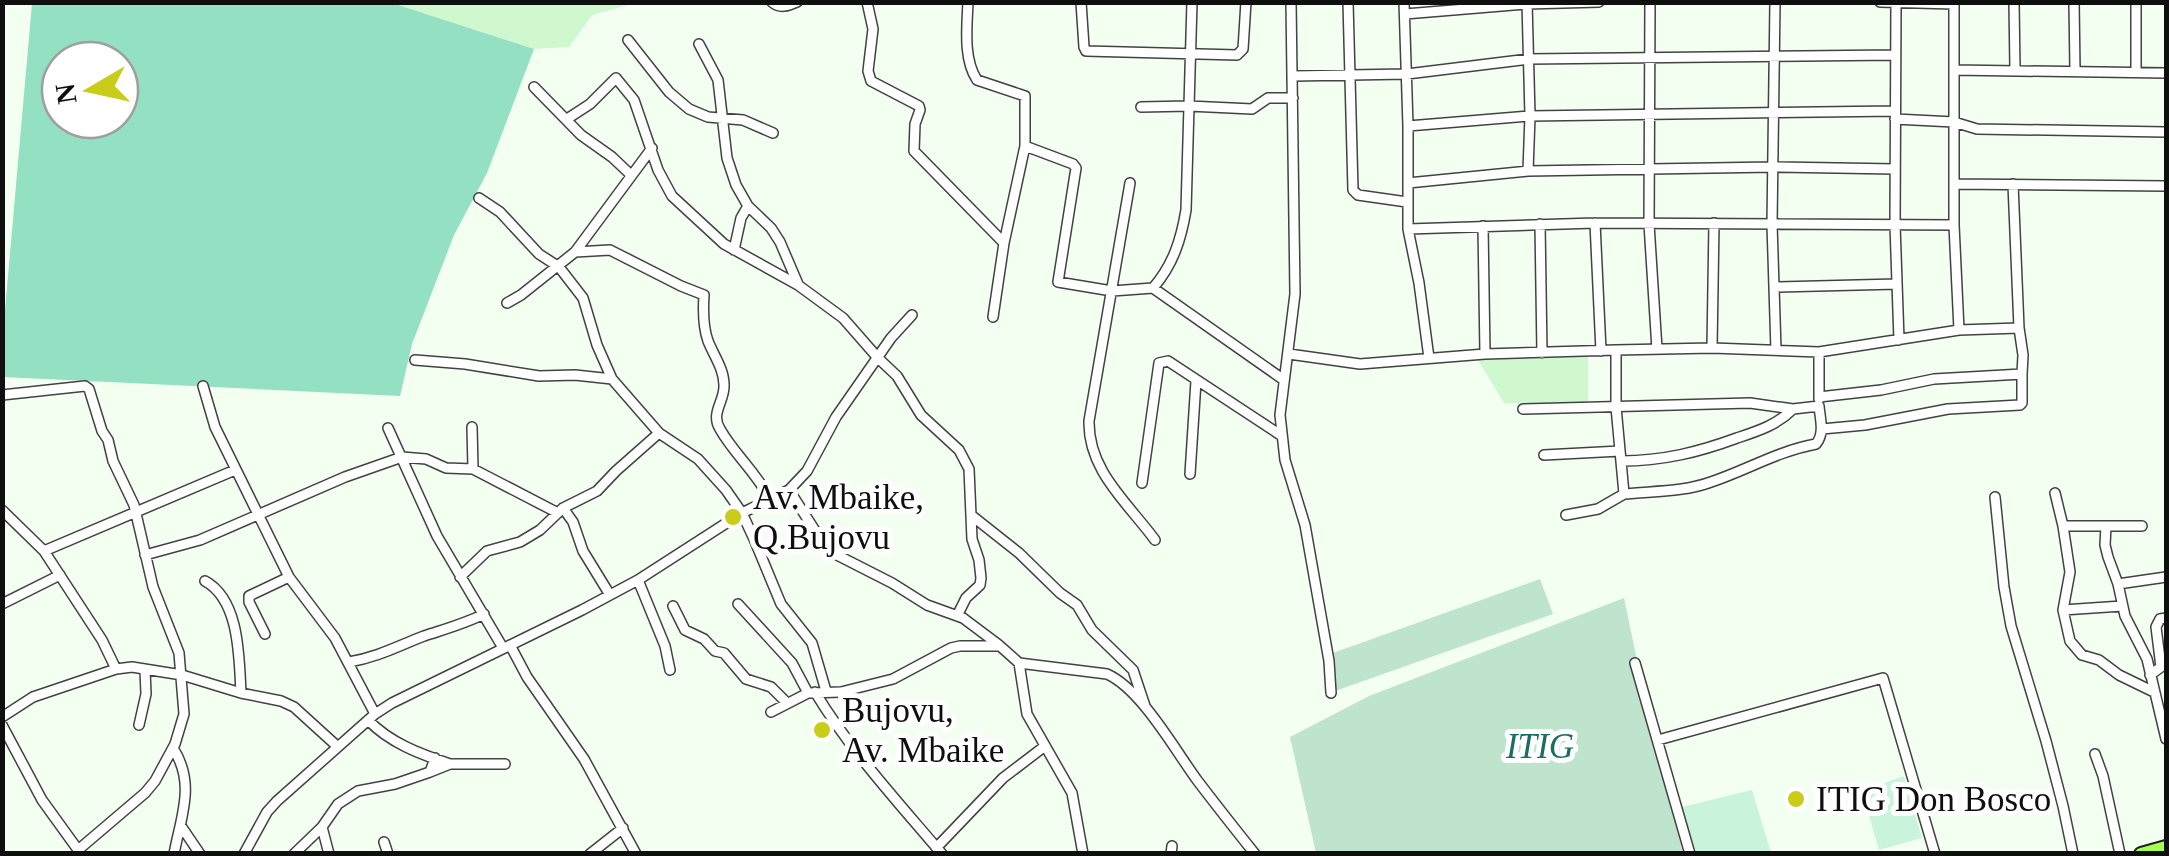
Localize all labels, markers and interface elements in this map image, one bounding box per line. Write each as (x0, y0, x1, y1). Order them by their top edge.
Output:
north arrow (40, 40, 140, 140)
text: N (49, 81, 83, 106)
place label: Av. Mbaike, Q.Bujovu (753, 478, 924, 557)
marker: Av. Mbaike, Q.Bujovu (722, 506, 744, 528)
place label: Bujovu, Av. Mbaike (842, 691, 1004, 770)
marker: Bujovu, Av. Mbaike (811, 719, 833, 741)
park label: ITIG (1505, 727, 1574, 766)
place label: ITIG Don Bosco (1816, 780, 2051, 819)
marker: ITIG Don Bosco (1785, 788, 1807, 810)

